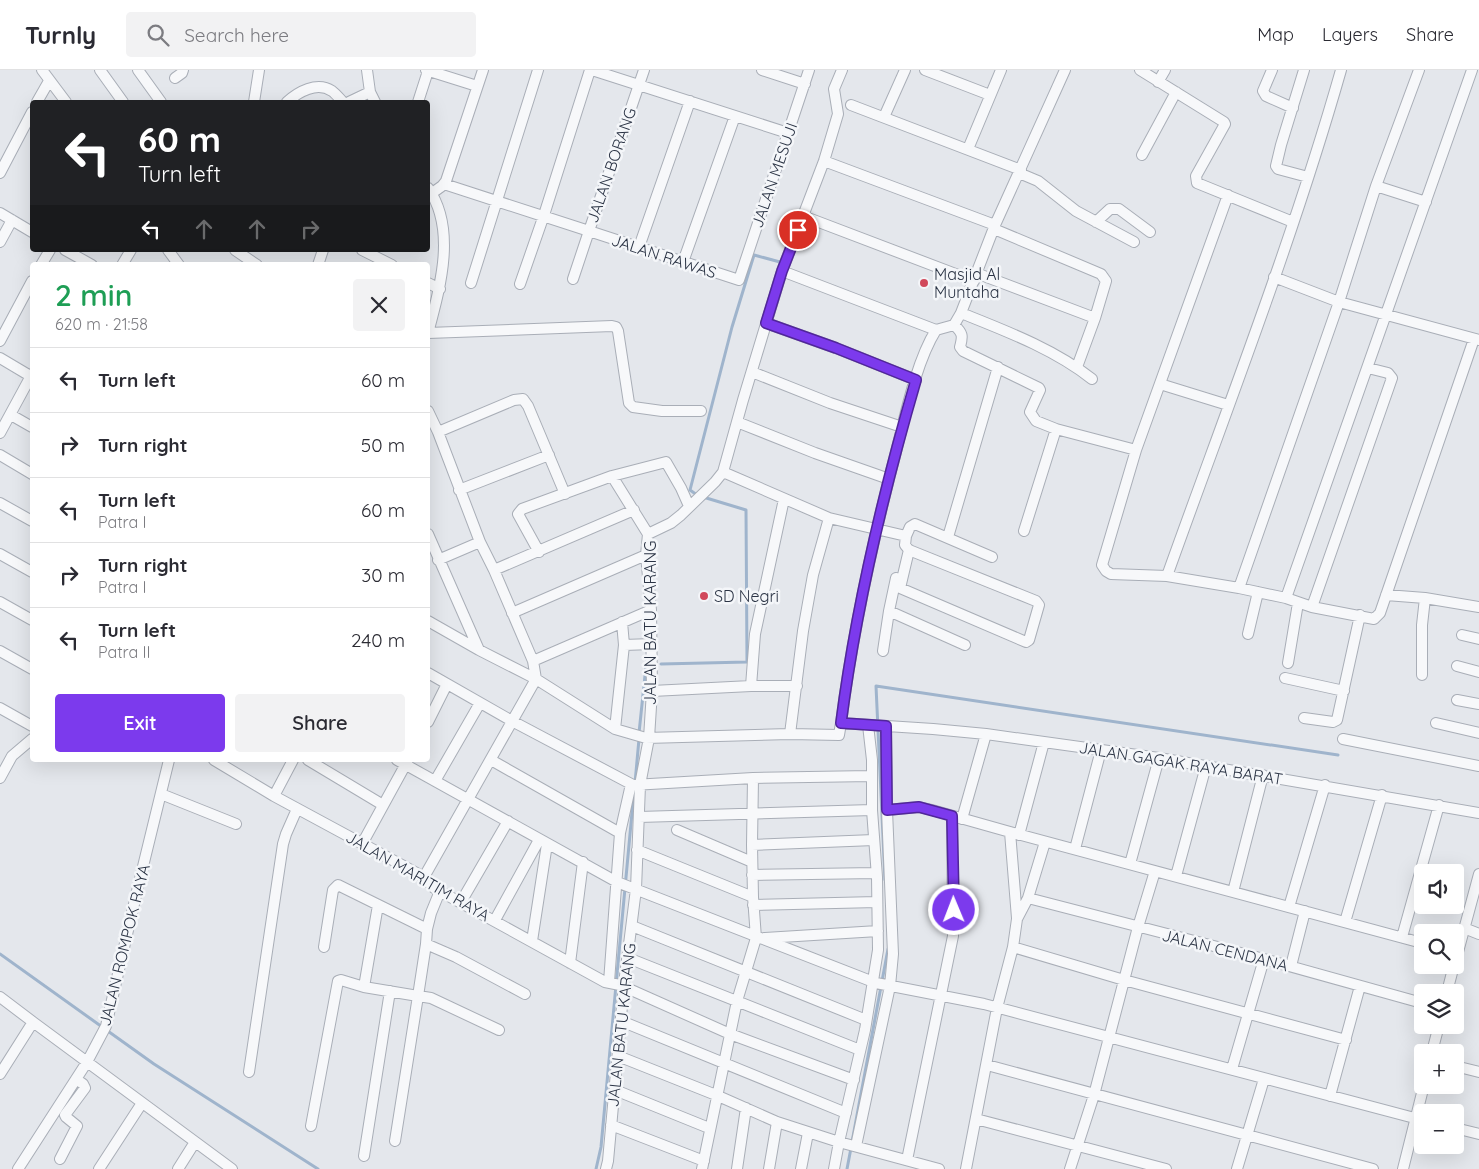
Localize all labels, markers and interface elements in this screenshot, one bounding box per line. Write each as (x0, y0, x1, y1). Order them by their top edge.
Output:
search box (126, 12, 476, 57)
text: Turnly (25, 20, 96, 50)
icon: search (144, 21, 172, 49)
text: Search here (184, 23, 289, 47)
text: Map (1257, 23, 1294, 46)
text: Layers (1322, 23, 1378, 46)
text: Share (1406, 23, 1454, 46)
street label: JALAN BORANG (582, 105, 640, 225)
text: 60 m (138, 117, 221, 161)
icon: left (55, 120, 120, 185)
street label: JALAN MESUJI (747, 120, 801, 230)
text: Turn left (138, 160, 221, 188)
pin (777, 209, 819, 251)
icon: left (137, 215, 165, 243)
icon: ahead (190, 215, 218, 243)
icon: ahead (243, 215, 271, 243)
icon: right (296, 215, 324, 243)
icon: arrive (784, 216, 812, 244)
street label: JALAN RAWAS (609, 230, 719, 282)
place label: Masjid Al Muntaha (934, 264, 1000, 302)
text: 2 min (55, 276, 132, 314)
marker: Masjid Al Muntaha (918, 277, 930, 289)
button: close (353, 279, 405, 331)
text: 620 m · 21:58 (55, 314, 148, 334)
icon: left (55, 366, 83, 394)
text: Turn left (98, 368, 176, 392)
text: 60 m (361, 368, 405, 392)
icon: right (55, 431, 83, 459)
text: Turn right (98, 433, 187, 457)
text: 50 m (361, 433, 405, 457)
text: Turn left (98, 488, 176, 512)
icon: left (55, 496, 83, 524)
text: 60 m (361, 498, 405, 522)
text: Patra I (98, 512, 147, 532)
street label: JALAN BATU KARANG (640, 541, 660, 705)
text: Turn right (98, 553, 187, 577)
icon: right (55, 561, 83, 589)
text: 30 m (361, 563, 405, 587)
text: Patra I (98, 577, 147, 597)
place label: SD Negri (714, 586, 779, 606)
marker: SD Negri (698, 590, 710, 602)
text: Turn left (98, 618, 176, 642)
icon: left (55, 626, 83, 654)
text: 240 m (351, 628, 405, 652)
text: Patra II (98, 642, 151, 662)
button: Exit (55, 694, 225, 752)
button: Share (235, 694, 405, 752)
street label: JALAN GAGAK RAYA BARAT (1078, 737, 1285, 789)
street label: JALAN MARITIM RAYA (343, 827, 493, 925)
street label: JALAN ROMPOK RAYA (94, 862, 154, 1028)
map controls (1414, 864, 1464, 1154)
button: sound (1414, 864, 1464, 914)
position arrow (927, 883, 979, 935)
button: search (1414, 924, 1464, 974)
street label: JALAN CENDANA (1160, 925, 1290, 975)
street label: JALAN BATU KARANG (602, 942, 640, 1108)
button: layers (1414, 984, 1464, 1034)
button: + (1414, 1044, 1464, 1094)
button: − (1414, 1104, 1464, 1154)

